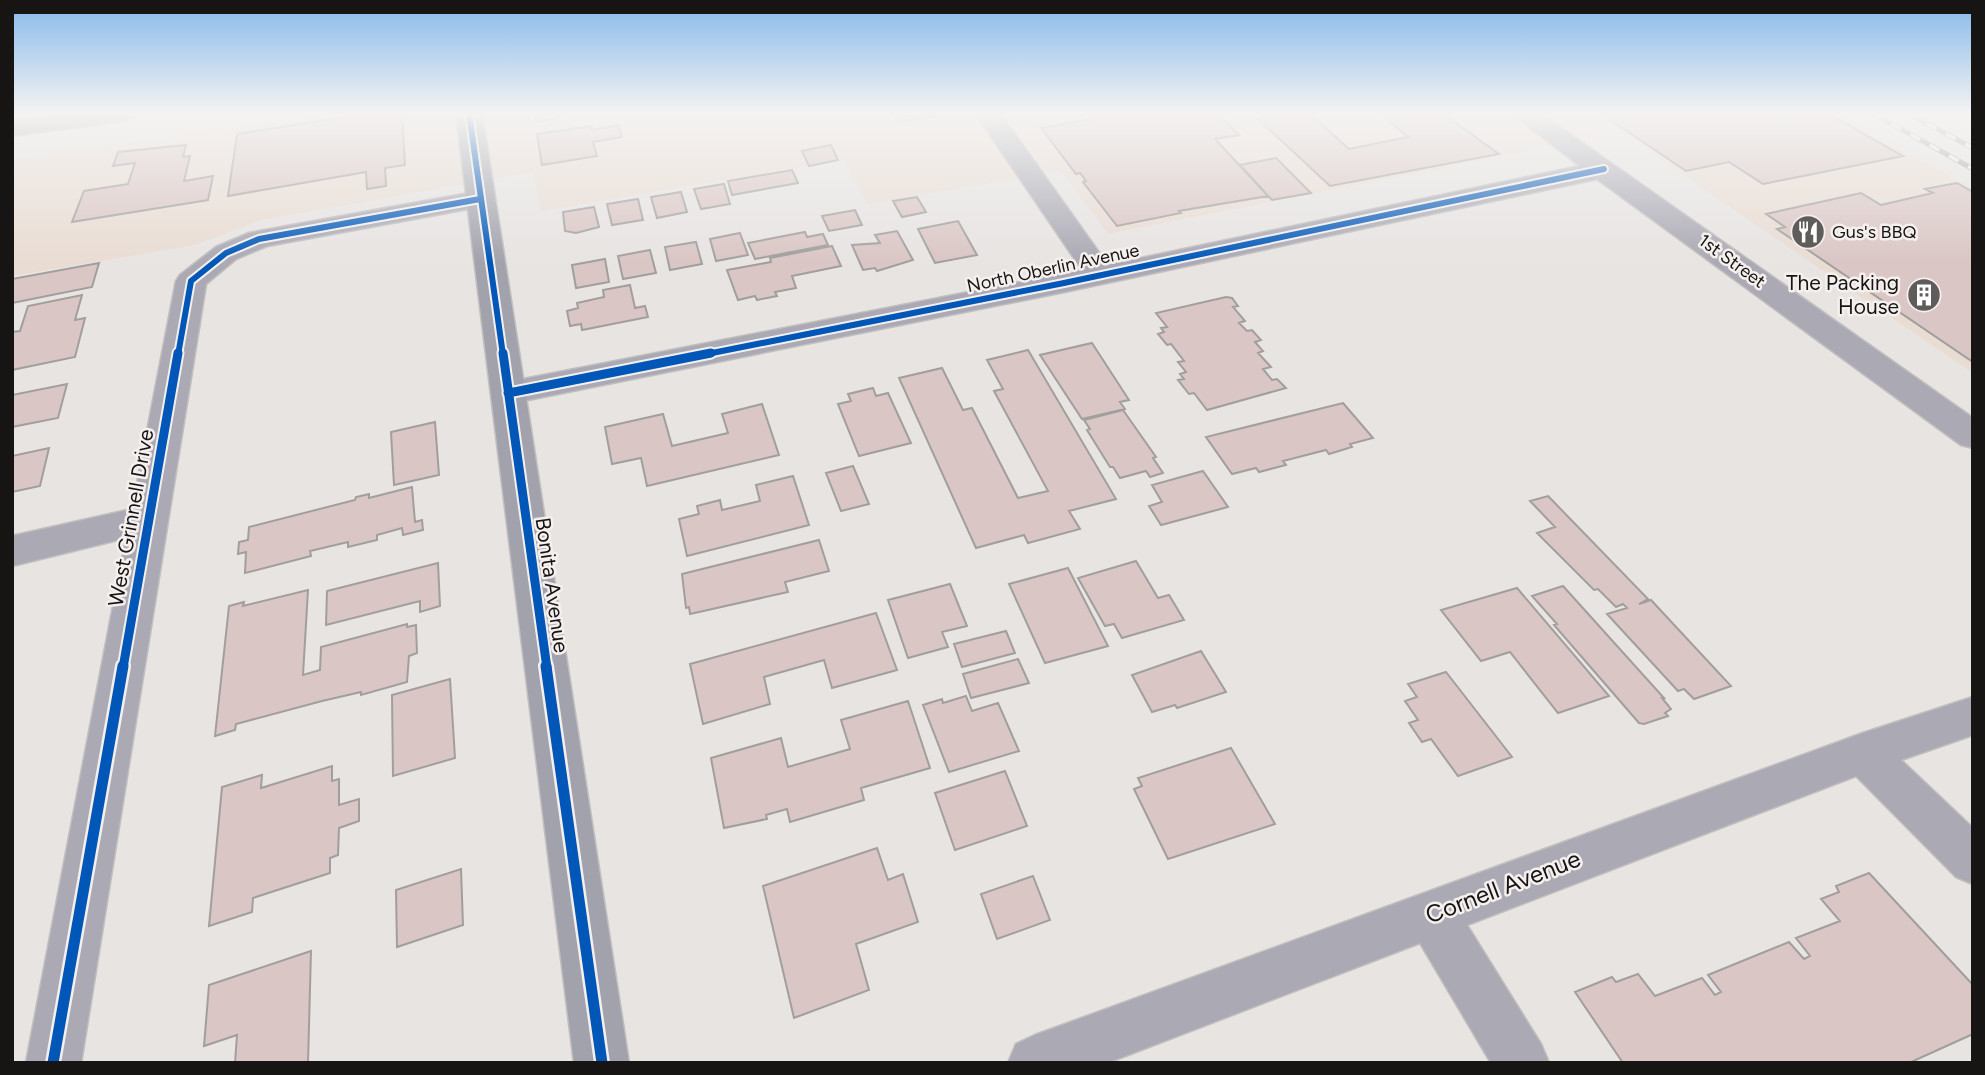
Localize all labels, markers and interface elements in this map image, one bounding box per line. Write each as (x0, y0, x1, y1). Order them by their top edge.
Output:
restaurant icon: Gus's BBQ (1789, 213, 1827, 251)
place label: Gus's BBQ (1832, 221, 1917, 243)
street label: 1st Street (1694, 229, 1770, 293)
street label: North Oberlin Avenue (965, 239, 1141, 297)
place label: The Packing House (1786, 270, 1899, 319)
building icon: The Packing House (1905, 276, 1943, 314)
street label: West Grinnell Drive (103, 427, 158, 608)
street label: Bonita Avenue (531, 516, 574, 654)
street label: Cornell Avenue (1421, 844, 1584, 929)

